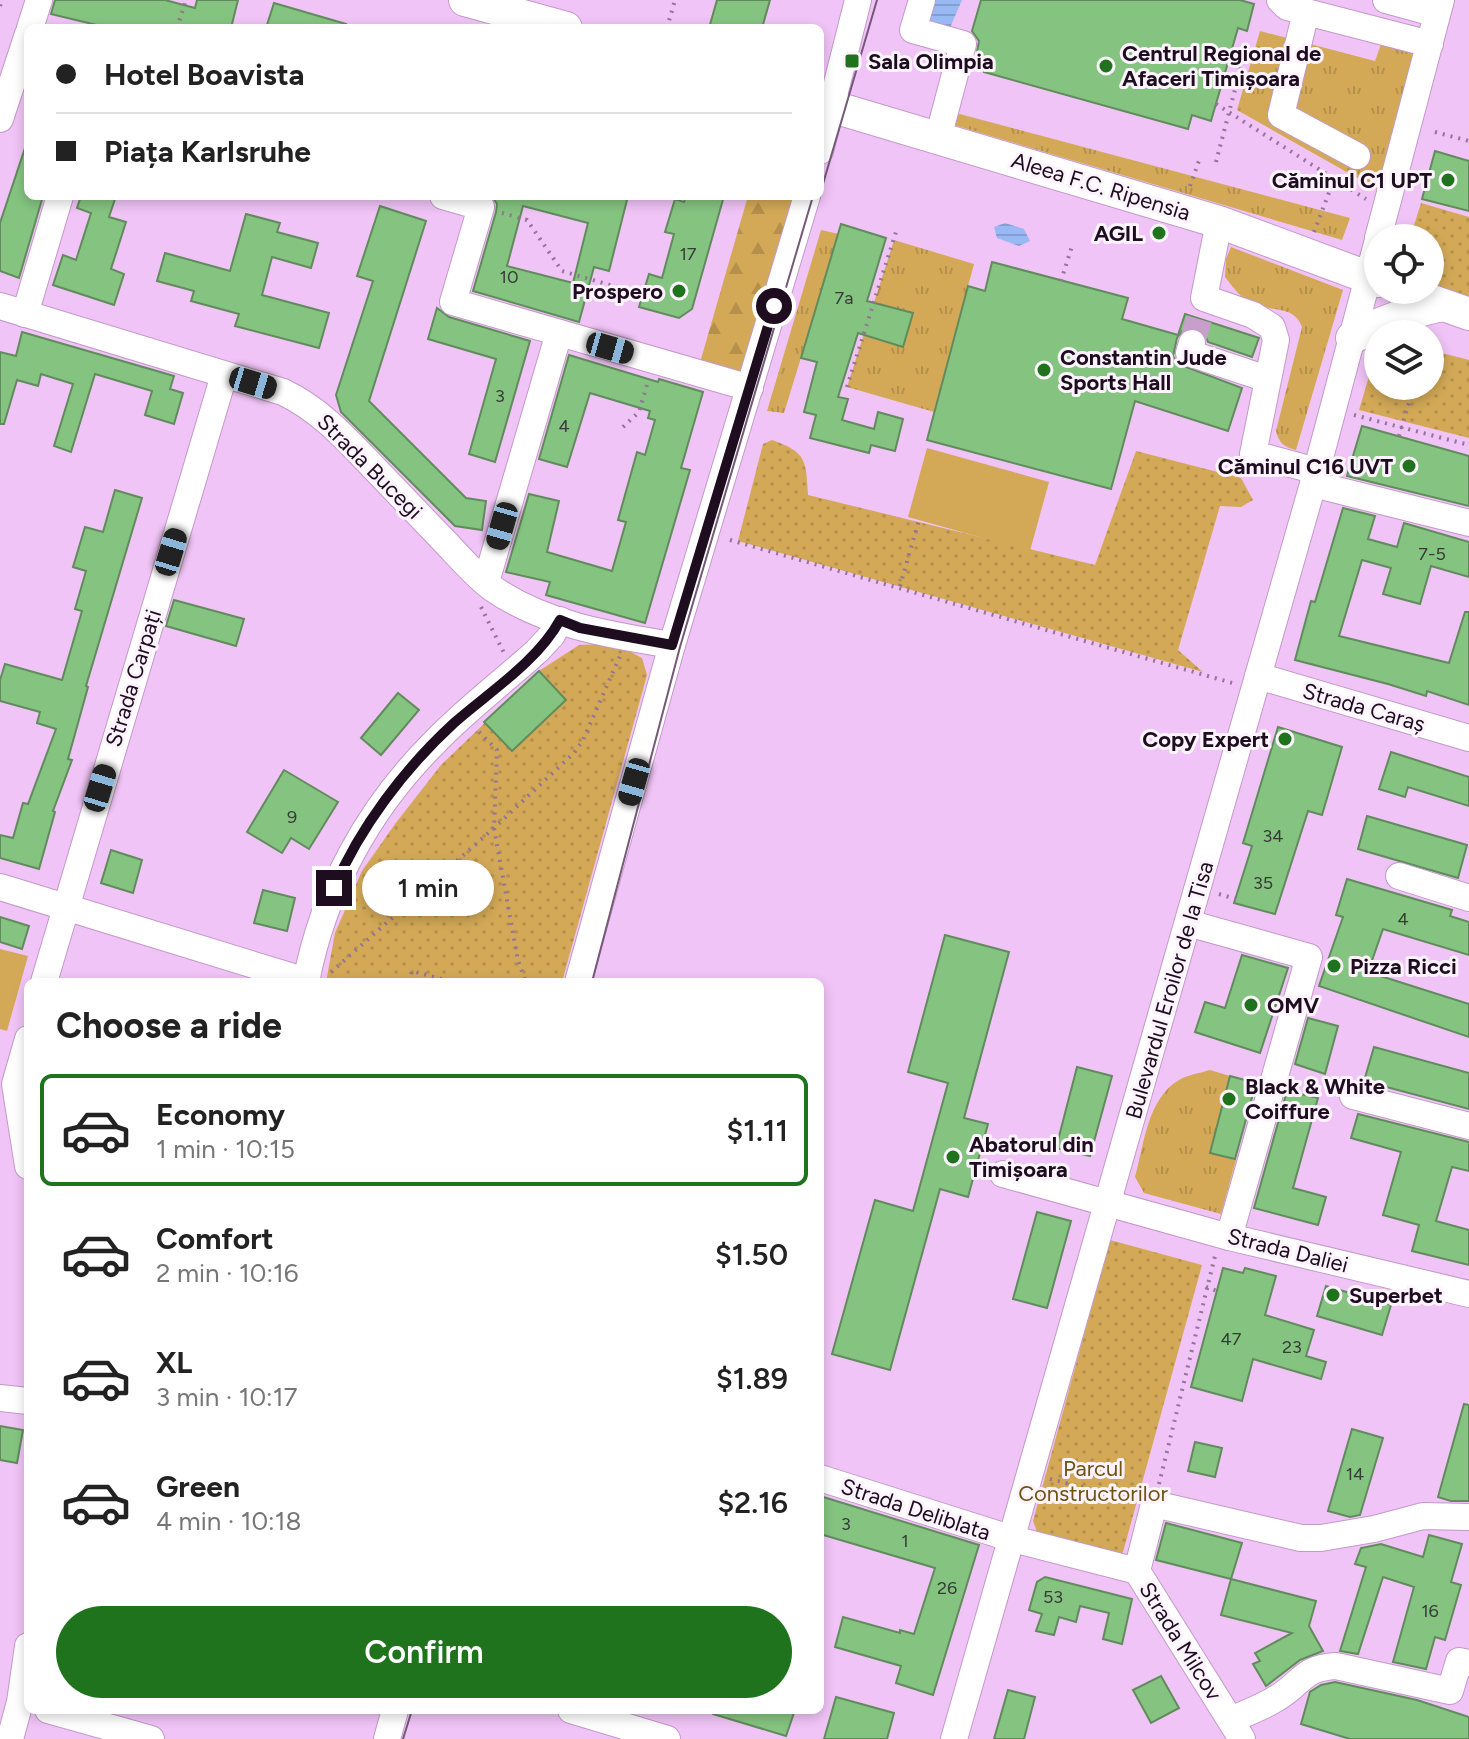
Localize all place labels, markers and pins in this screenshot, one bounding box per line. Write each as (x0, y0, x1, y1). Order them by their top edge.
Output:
place label: Centrul Regional de Afaceri Timișoara (1122, 40, 1321, 92)
place label: Sala Olimpia (868, 48, 994, 75)
marker: Sala Olimpia (843, 52, 861, 70)
marker: Centrul Regional de Afaceri Timișoara (1097, 57, 1115, 75)
place label: Căminul C1 UPT (1272, 167, 1432, 194)
marker: Căminul C1 UPT (1439, 171, 1457, 189)
place label: AGIL (1094, 220, 1143, 247)
marker: AGIL (1150, 224, 1168, 242)
place label: Prospero (572, 278, 663, 305)
marker: Prospero (670, 282, 688, 300)
place label: Constantin Jude Sports Hall (1060, 344, 1227, 396)
marker: Constantin Jude Sports Hall (1035, 361, 1053, 379)
place label: Căminul C16 UVT (1218, 453, 1393, 480)
marker: Căminul C16 UVT (1400, 457, 1418, 475)
place label: Copy Expert (1142, 726, 1269, 753)
marker: Copy Expert (1276, 730, 1294, 748)
place label: Pizza Ricci (1350, 953, 1457, 980)
marker: Pizza Ricci (1325, 957, 1343, 975)
place label: OMV (1267, 992, 1319, 1019)
marker: OMV (1242, 996, 1260, 1014)
place label: Black & White Coiffure (1245, 1073, 1385, 1125)
marker: Black & White Coiffure (1220, 1090, 1238, 1108)
place label: Abatorul din Timișoara (969, 1131, 1094, 1183)
marker: Abatorul din Timișoara (944, 1148, 962, 1166)
place label: Superbet (1349, 1282, 1443, 1309)
marker: Superbet (1324, 1286, 1342, 1304)

